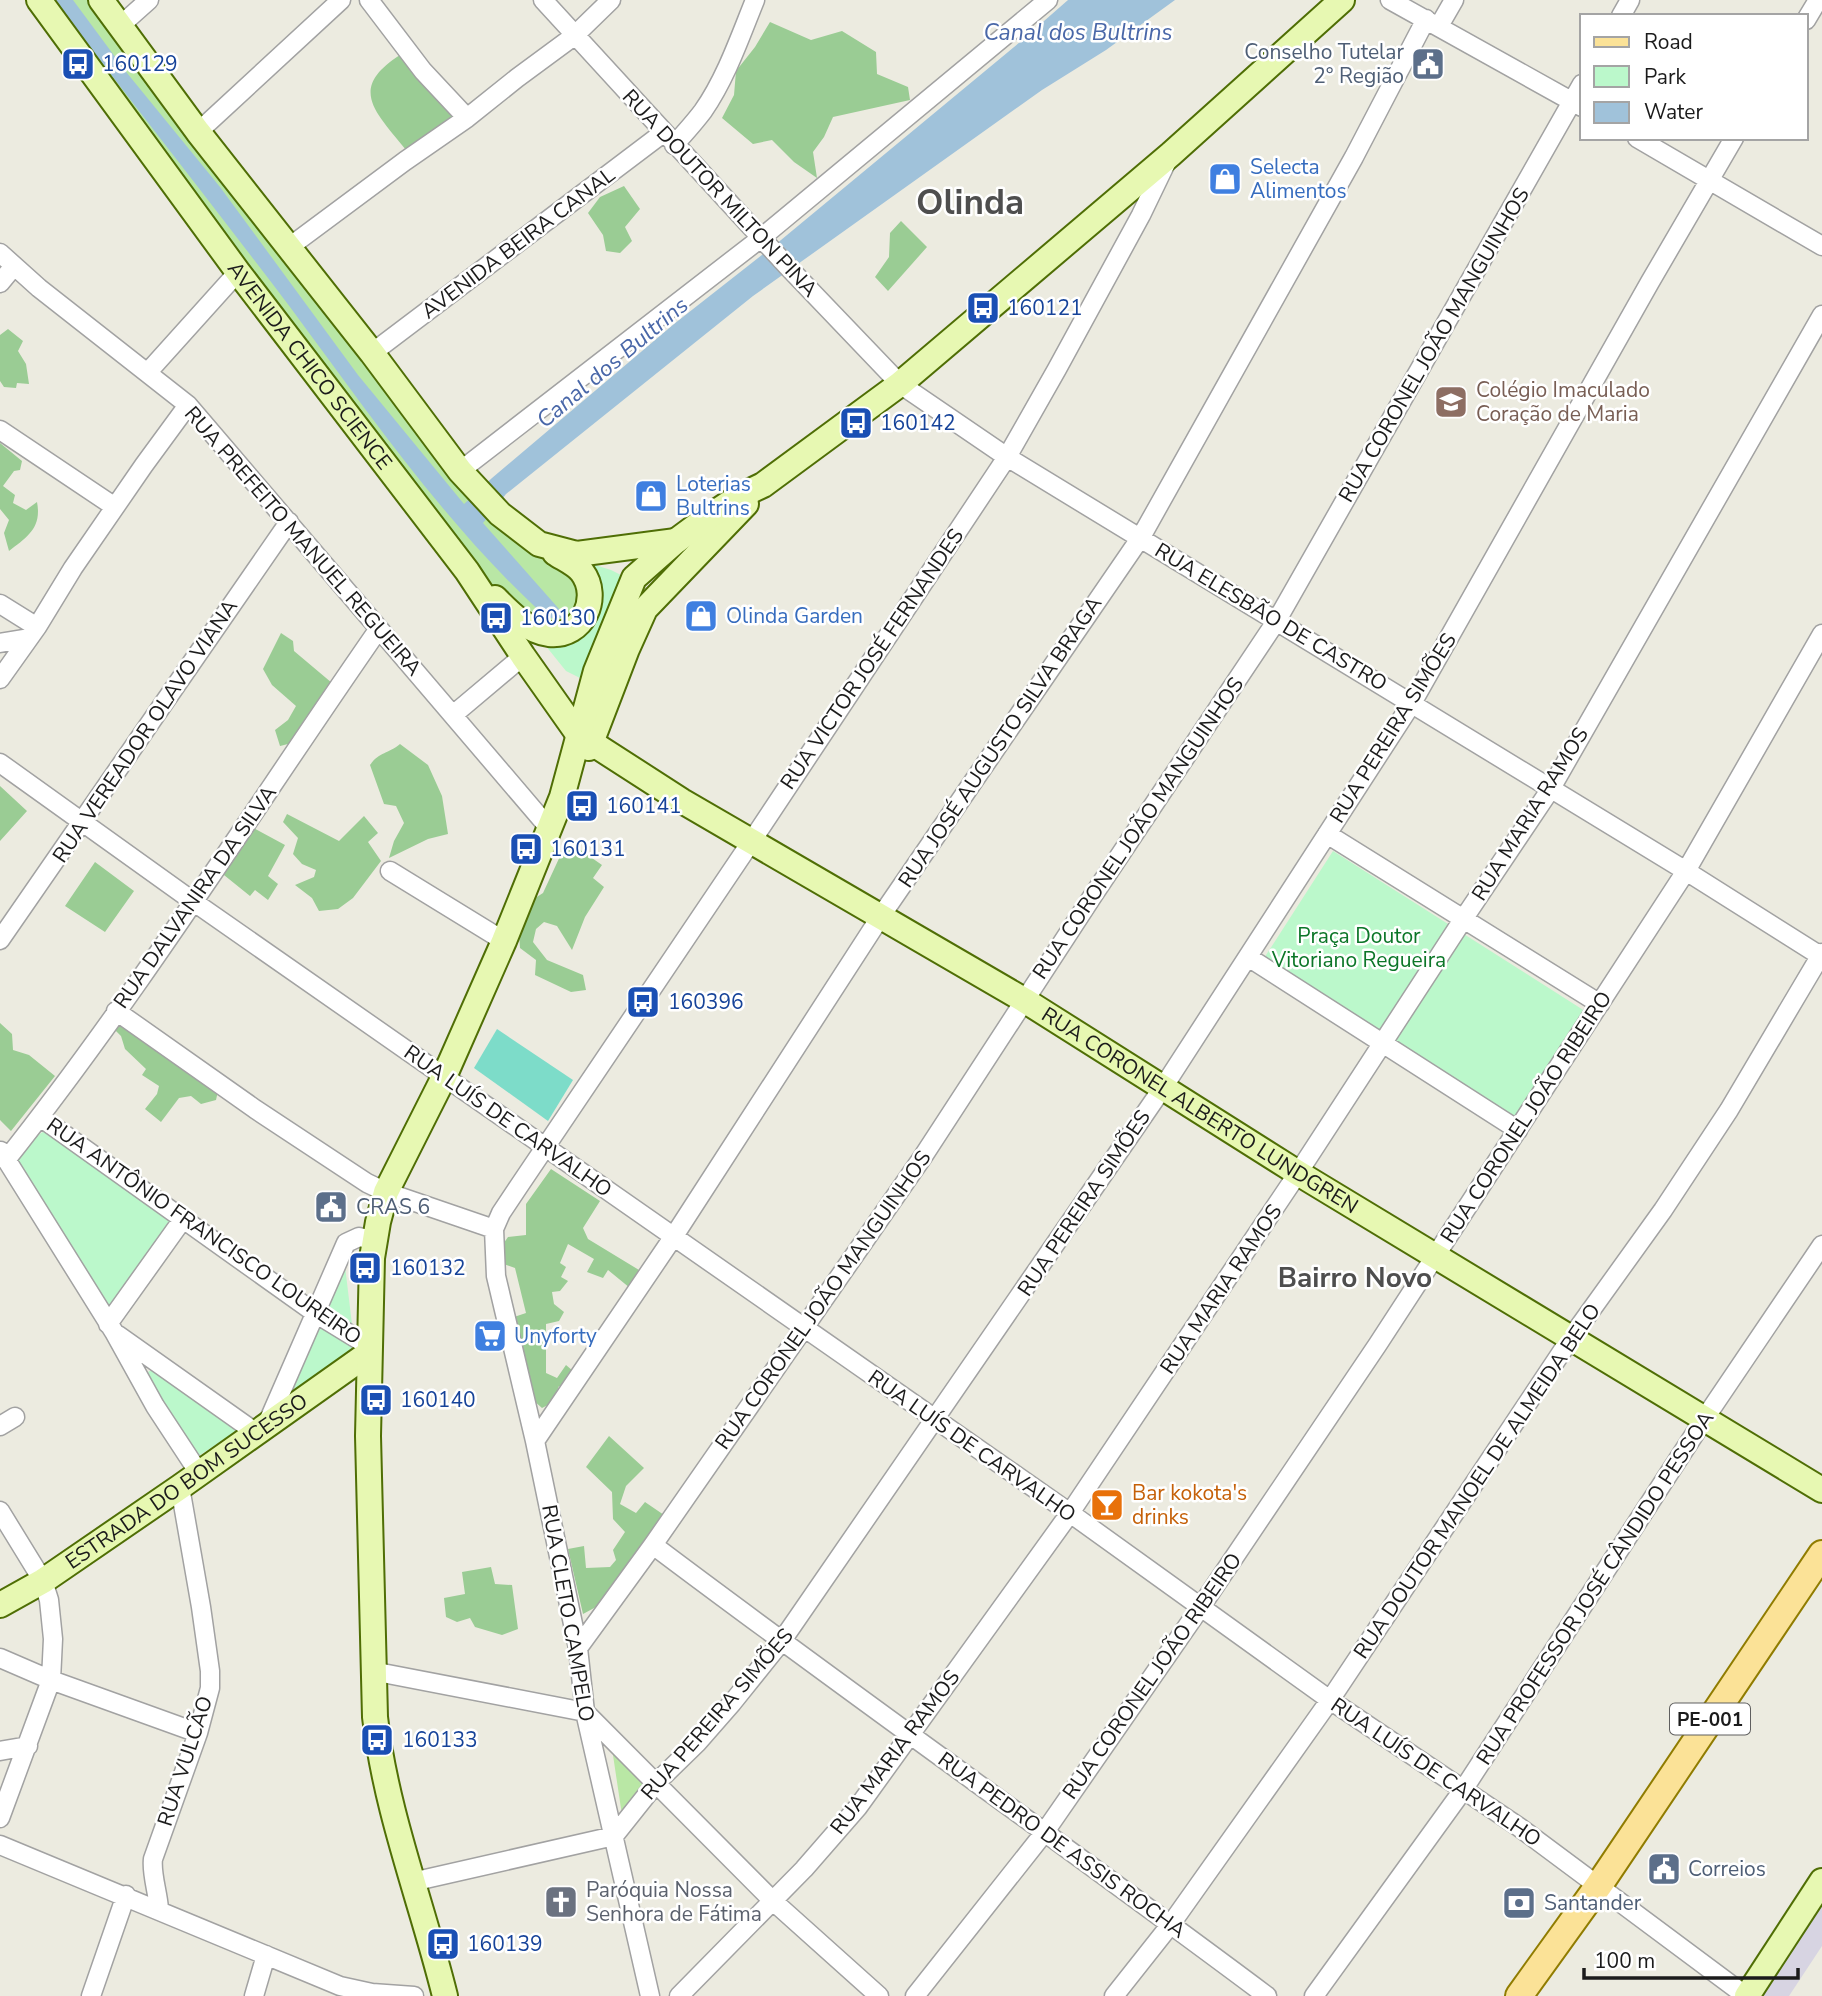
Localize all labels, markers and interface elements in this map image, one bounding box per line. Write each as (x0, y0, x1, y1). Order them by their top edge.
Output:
legend (1580, 14, 1808, 140)
water label: Canal dos Bultrins (983, 17, 1173, 48)
text: Road (1644, 28, 1693, 56)
place label: Conselho Tutelar 2° Região (1244, 38, 1404, 90)
bus stop icon: 160129 (59, 45, 97, 83)
public building icon: Conselho Tutelar 2° Região (1409, 45, 1447, 83)
place label: 160129 (102, 50, 178, 78)
text: Park (1644, 63, 1686, 91)
street label: RUA DOUTOR MILTON PINA (616, 83, 824, 303)
text: Water (1644, 98, 1703, 126)
place label: Selecta Alimentos (1250, 153, 1347, 205)
shop icon: Selecta Alimentos (1206, 160, 1244, 198)
street label: AVENIDA BEIRA CANAL (416, 161, 621, 325)
district label: Olinda (916, 179, 1024, 226)
street label: RUA CORONEL JOÃO MANGUINHOS (1332, 183, 1536, 507)
street label: AVENIDA CHICO SCIENCE (221, 256, 398, 475)
bus stop icon: 160121 (964, 289, 1002, 327)
water label: Canal dos Bultrins (530, 290, 695, 435)
place label: 160121 (1007, 294, 1083, 322)
place label: Colégio Imaculado Coração de Maria (1476, 376, 1650, 428)
school or university icon: Colégio Imaculado Coração de Maria (1432, 383, 1470, 421)
street label: RUA PREFEITO MANUEL REGUEIRA (178, 400, 428, 682)
bus stop icon: 160142 (837, 404, 875, 442)
place label: 160142 (880, 409, 956, 437)
place label: Loterias Bultrins (676, 470, 751, 522)
shop icon: Loterias Bultrins (632, 477, 670, 515)
street label: RUA VICTOR JOSÉ FERNANDES (774, 523, 970, 795)
street label: RUA ELESBÃO DE CASTRO (1150, 536, 1392, 698)
street label: RUA JOSÉ AUGUSTO SILVA BRAGA (892, 591, 1108, 893)
street label: RUA VEREADOR OLAVO VIANA (46, 594, 244, 868)
shop icon: Olinda Garden (682, 597, 720, 635)
bus stop icon: 160130 (477, 599, 515, 637)
place label: Olinda Garden (726, 602, 863, 630)
place label: 160130 (520, 604, 596, 632)
street label: RUA PEREIRA SIMÕES (1322, 627, 1463, 828)
street label: RUA CORONEL JOÃO MANGUINHOS (1026, 671, 1250, 985)
street label: RUA MARIA RAMOS (1465, 722, 1595, 906)
street label: RUA DALVANIRA DA SILVA (107, 780, 283, 1014)
bus stop icon: 160141 (563, 787, 601, 825)
place label: 160141 (606, 792, 682, 820)
bus stop icon: 160131 (507, 830, 545, 868)
place label: 160131 (550, 835, 626, 863)
park label: Praça Doutor Vitoriano Regueira (1271, 922, 1446, 974)
bus stop icon: 160396 (624, 983, 662, 1021)
street label: RUA CORONEL JOÃO RIBEIRO (1434, 986, 1618, 1248)
place label: 160396 (668, 988, 744, 1016)
street label: RUA CORONEL ALBERTO LUNDGREN (1036, 1001, 1364, 1220)
street label: RUA LUÍS DE CARVALHO (398, 1038, 618, 1204)
street label: RUA PEREIRA SIMÕES (1010, 1104, 1157, 1302)
street label: RUA ANTÔNIO FRANCISCO LOUREIRO (41, 1111, 367, 1351)
street label: RUA CORONEL JOÃO MANGUINHOS (709, 1145, 937, 1455)
public building icon: CRAS 6 (312, 1188, 350, 1226)
place label: CRAS 6 (356, 1193, 430, 1221)
street label: RUA MARIA RAMOS (1154, 1198, 1288, 1379)
bus stop icon: 160132 (346, 1249, 384, 1287)
place label: 160132 (390, 1254, 466, 1282)
district label: Bairro Novo (1278, 1259, 1432, 1297)
street label: RUA DOUTOR MANOEL DE ALMEIDA BELO (1347, 1298, 1607, 1664)
supermarket icon: Unyforty (471, 1317, 509, 1355)
place label: Unyforty (514, 1322, 597, 1350)
street label: RUA LUÍS DE CARVALHO (862, 1363, 1082, 1529)
bus stop icon: 160140 (357, 1381, 395, 1419)
place label: 160140 (400, 1386, 476, 1414)
street label: ESTRADA DO BOM SUCESSO (60, 1387, 313, 1576)
street label: RUA PROFESSOR JOSÉ CÂNDIDO PESSOA (1470, 1406, 1720, 1770)
place label: Bar kokota's drinks (1132, 1479, 1247, 1531)
bar icon: Bar kokota's drinks (1088, 1486, 1126, 1524)
street label: RUA CLETO CAMPELO (535, 1502, 601, 1724)
street label: RUA CORONEL JOÃO RIBEIRO (1056, 1547, 1248, 1805)
street label: RUA PEREIRA SIMÕES (634, 1621, 799, 1806)
street label: RUA MARIA RAMOS (824, 1664, 966, 1840)
street label: RUA LUÍS DE CARVALHO (1325, 1691, 1547, 1853)
street label: RUA VULCÃO (151, 1692, 219, 1830)
road number: PE-001 (1670, 1704, 1750, 1735)
bus stop icon: 160133 (358, 1721, 396, 1759)
place label: 160133 (402, 1726, 478, 1754)
street label: RUA PEDRO DE ASSIS ROCHA (932, 1746, 1192, 1944)
public building icon: Correios (1645, 1850, 1683, 1888)
place label: Correios (1688, 1855, 1766, 1883)
place label: Paróquia Nossa Senhora de Fátima (586, 1876, 762, 1928)
church icon: Paróquia Nossa Senhora de Fátima (542, 1883, 580, 1921)
bank icon: Santander (1500, 1884, 1538, 1922)
place label: Santander (1544, 1889, 1642, 1917)
bus stop icon: 160139 (424, 1925, 462, 1963)
place label: 160139 (467, 1930, 543, 1958)
scale bar (1584, 1937, 1798, 1981)
text: 100 m (1594, 1947, 1655, 1975)

